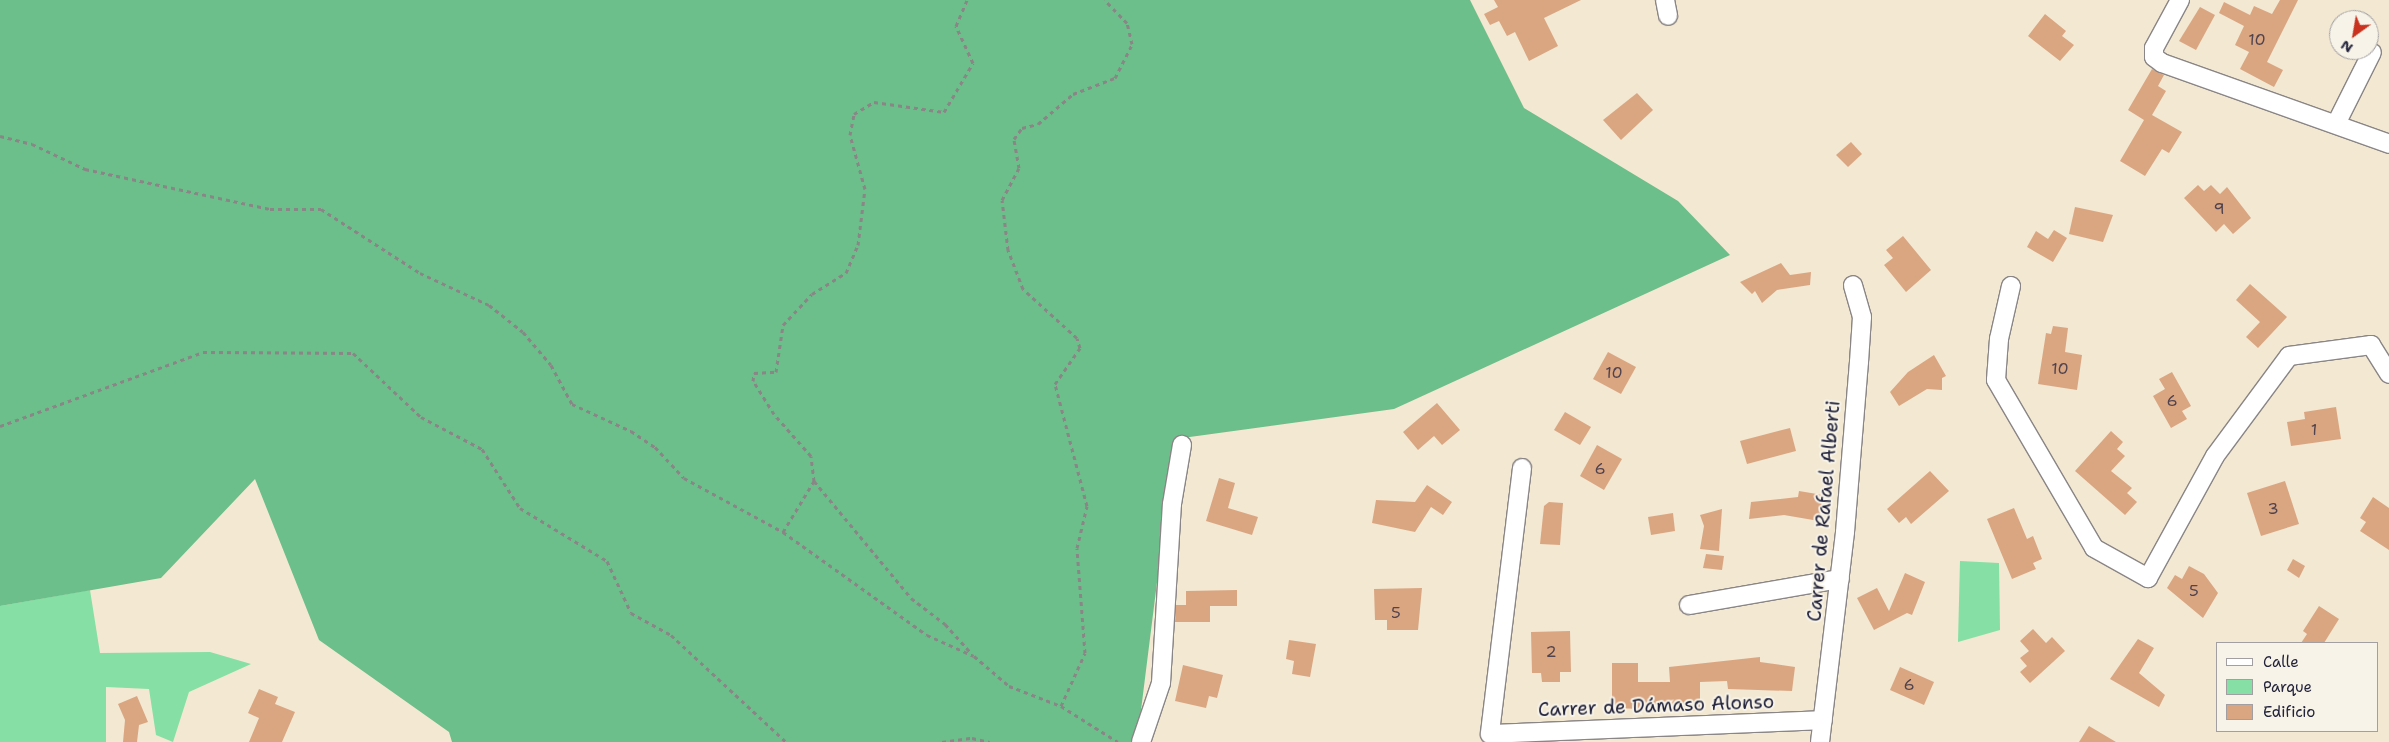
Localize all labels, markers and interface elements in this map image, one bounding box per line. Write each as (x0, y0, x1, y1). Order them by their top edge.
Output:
north arrow (2329, 10, 2379, 60)
house number: 10 (2248, 30, 2266, 50)
text: N (2337, 36, 2356, 57)
house number: 9 (2213, 199, 2225, 219)
house number: 10 (2051, 359, 2069, 379)
house number: 10 (1605, 363, 1623, 383)
house number: 6 (2166, 391, 2178, 411)
street label: Carrer de Rafael Alberti (1803, 399, 1845, 623)
house number: 1 (2311, 420, 2317, 440)
house number: 6 (1594, 459, 1606, 479)
house number: 3 (2267, 499, 2279, 519)
house number: 5 (2189, 581, 2199, 601)
house number: 5 (1391, 603, 1401, 623)
house number: 2 (1545, 642, 1557, 662)
legend (2216, 642, 2379, 732)
text: Calle (2263, 652, 2299, 672)
house number: 6 (1903, 675, 1915, 695)
text: Parque (2263, 677, 2312, 697)
street label: Carrer de Dámaso Alonso (1538, 690, 1774, 722)
text: Edificio (2263, 702, 2315, 722)

